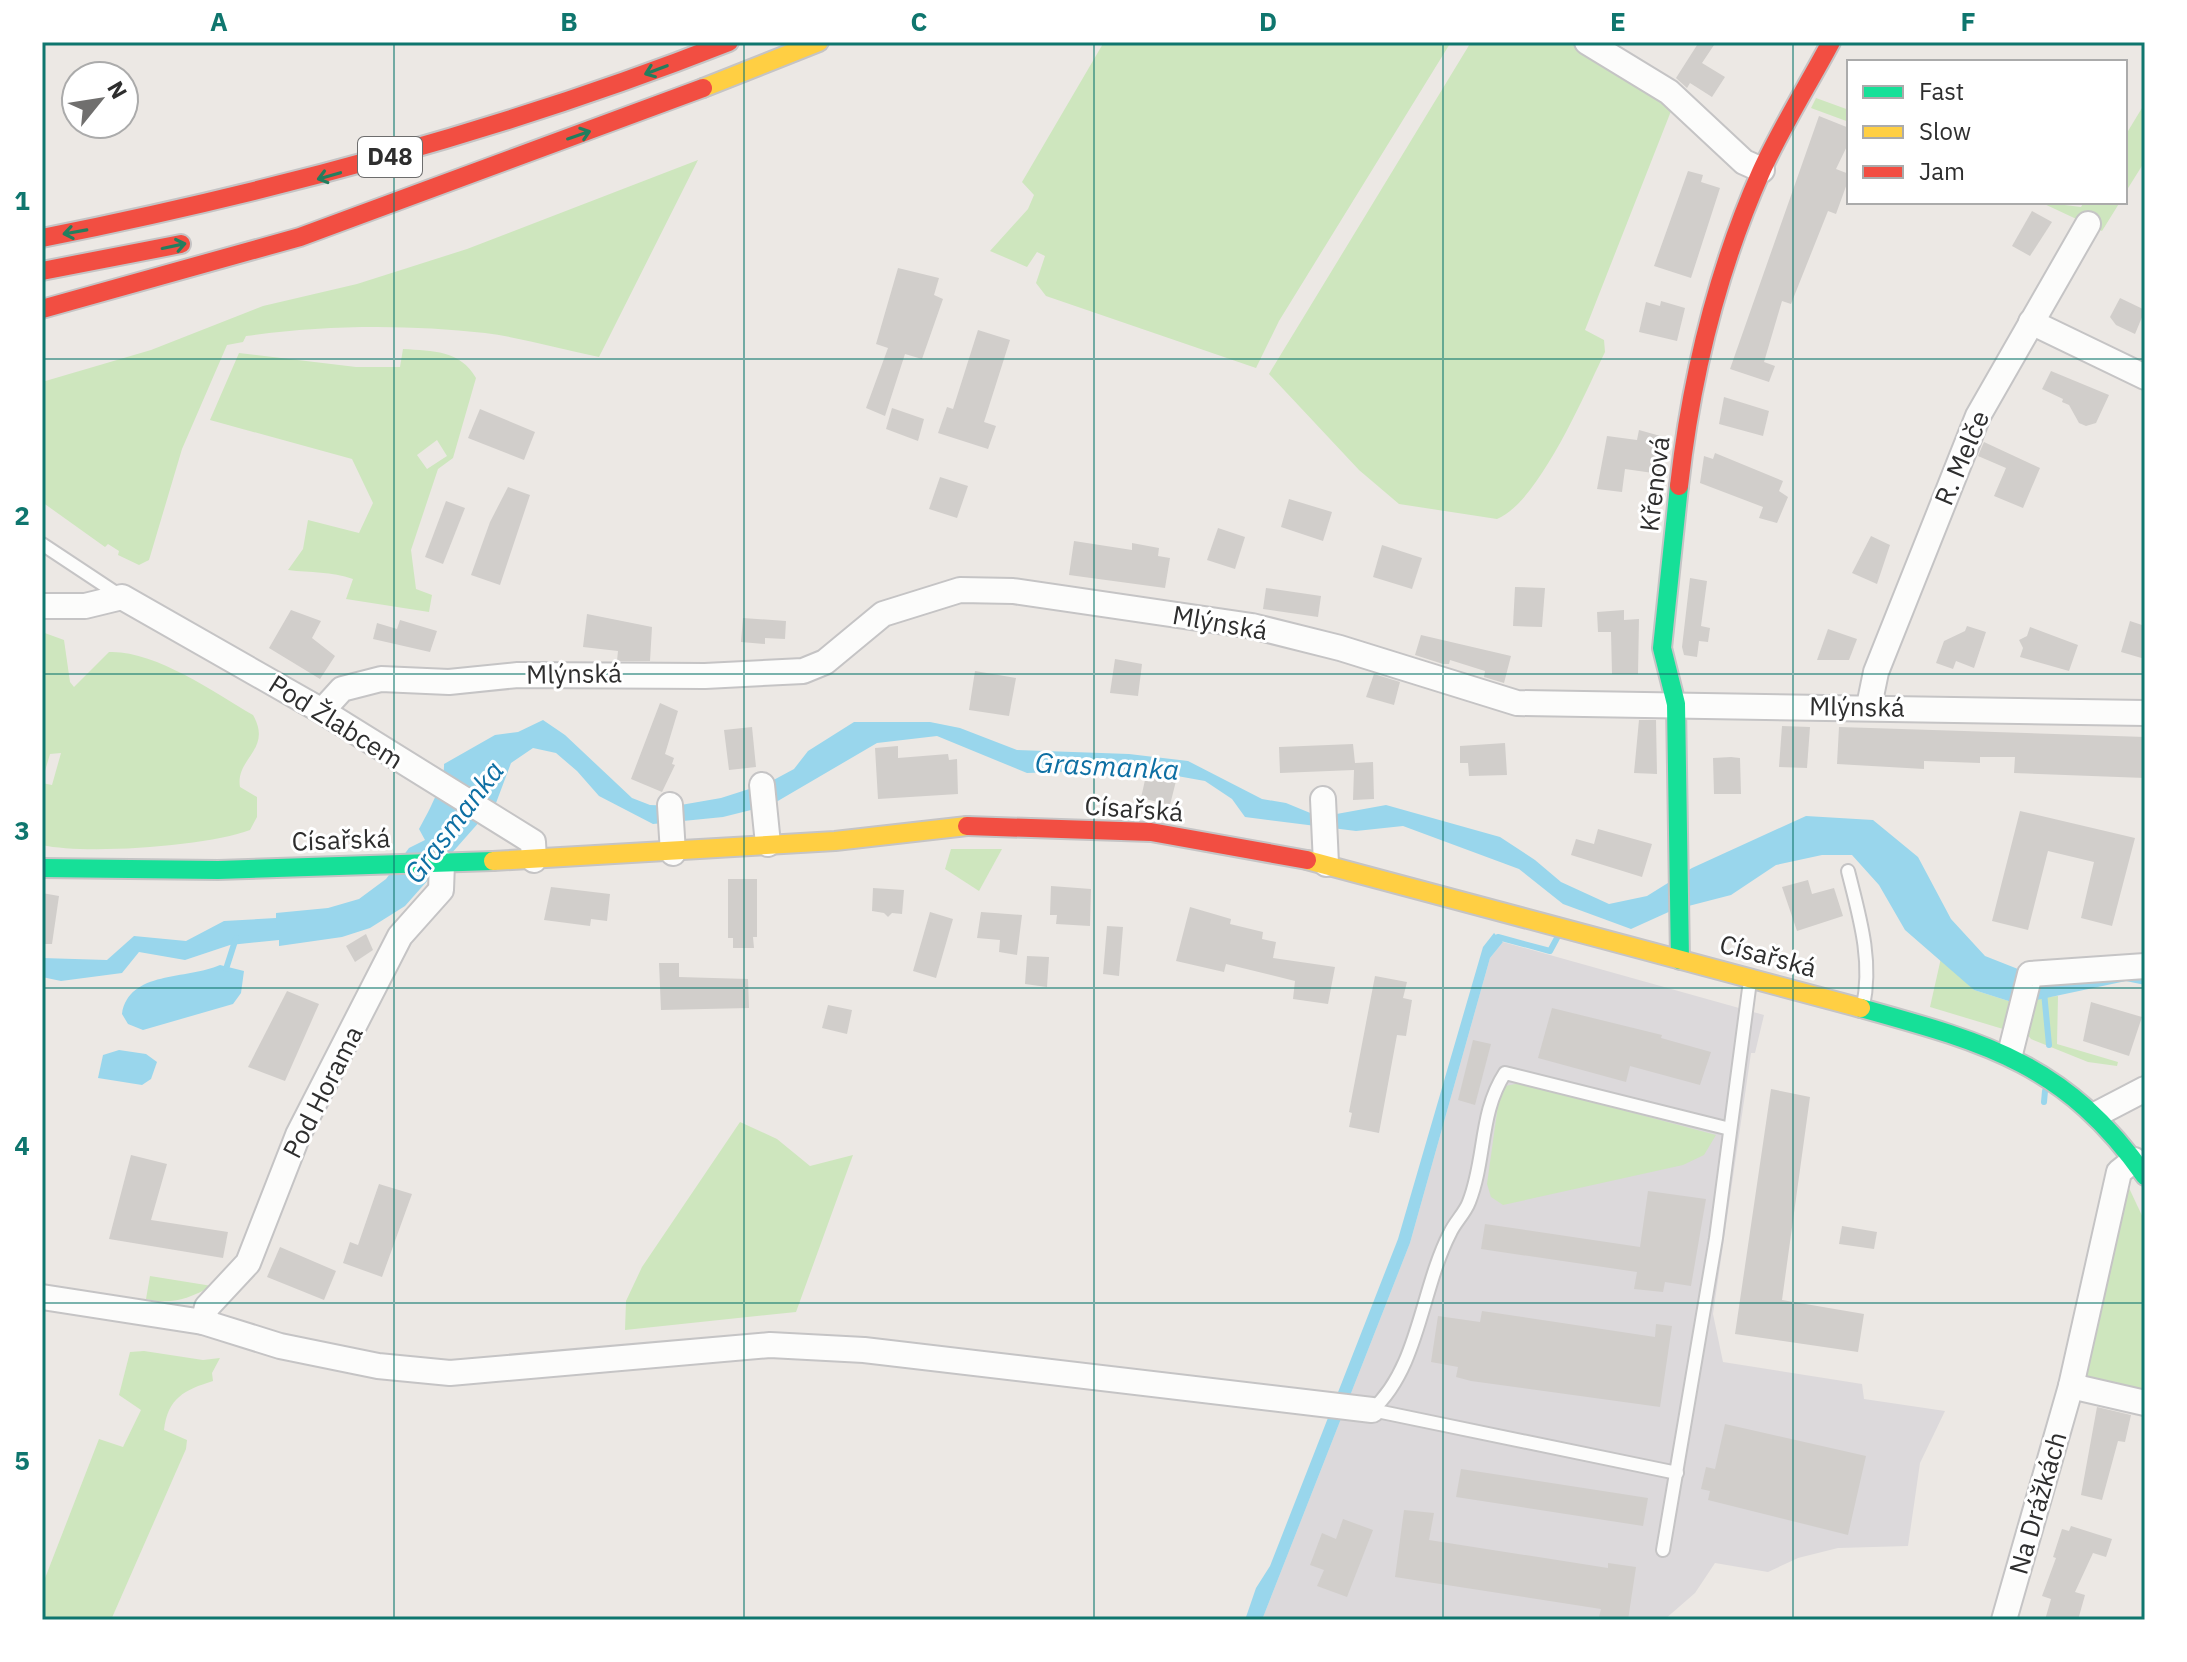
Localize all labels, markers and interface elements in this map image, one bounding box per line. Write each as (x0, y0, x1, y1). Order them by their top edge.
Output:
text: A (210, 4, 228, 38)
text: B (560, 4, 578, 38)
text: C (911, 4, 928, 38)
text: D (1259, 4, 1277, 38)
text: E (1610, 4, 1626, 38)
text: F (1960, 4, 1976, 38)
north arrow (60, 60, 140, 140)
legend (1847, 60, 2127, 204)
one-way arrow (644, 64, 669, 78)
text: Fast (1919, 75, 1964, 107)
text: N (101, 76, 134, 104)
text: Slow (1919, 115, 1971, 147)
one-way arrow (566, 127, 590, 141)
road number: D48 (358, 137, 422, 177)
text: Jam (1919, 155, 1965, 187)
one-way arrow (316, 169, 342, 184)
text: 1 (14, 183, 30, 217)
one-way arrow (63, 225, 88, 240)
one-way arrow (160, 238, 186, 253)
street label: R. Melče (1926, 405, 1996, 510)
street label: Křenová (1631, 434, 1677, 533)
text: 2 (14, 498, 30, 532)
street label: Mlýnská (1170, 597, 1270, 647)
street label: Mlýnská (526, 655, 622, 691)
street label: Pod Žlabcem (263, 666, 410, 776)
street label: Mlýnská (1809, 688, 1905, 724)
water label: Grasmanka (1034, 743, 1180, 788)
water label: Grasmanka (395, 753, 512, 890)
street label: Císařská (1084, 788, 1185, 828)
text: 3 (14, 813, 30, 847)
street label: Císařská (291, 820, 391, 858)
street label: Císařská (1716, 926, 1821, 984)
street label: Pod Horama (274, 1020, 370, 1163)
text: 4 (14, 1128, 30, 1162)
street label: Na Drážkách (2001, 1428, 2074, 1578)
text: 5 (14, 1443, 30, 1477)

